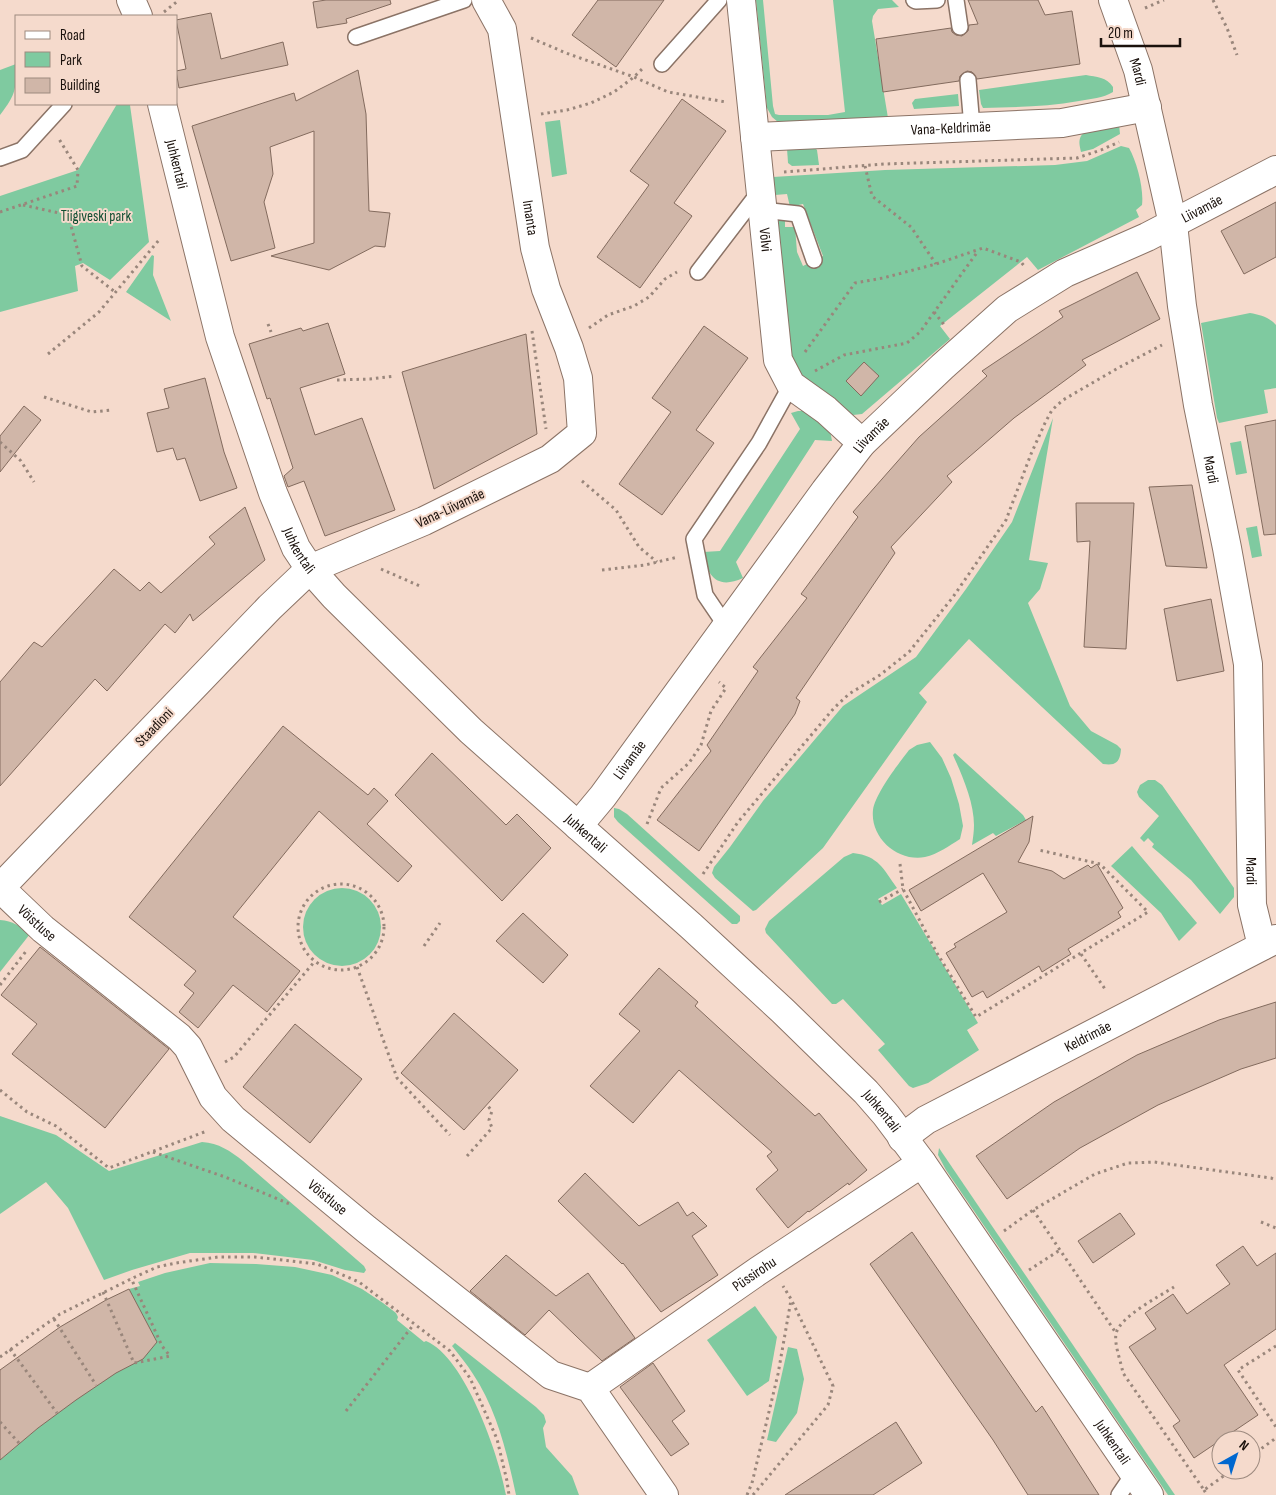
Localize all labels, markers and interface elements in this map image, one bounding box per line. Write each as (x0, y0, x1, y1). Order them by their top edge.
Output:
legend (15, 15, 178, 105)
scale bar (1101, 15, 1180, 47)
text: 20 m (1108, 24, 1133, 43)
text: Road (60, 26, 85, 45)
text: Park (60, 51, 82, 70)
street label: Mardi (1124, 55, 1150, 88)
text: Building (60, 76, 100, 95)
street label: Vana-Keldrimäe (910, 117, 991, 140)
street label: Juhkentali (161, 137, 192, 191)
street label: Liivamäe (1178, 190, 1226, 228)
street label: Imanta (518, 199, 542, 237)
park label: Tiigiveski park (61, 207, 131, 226)
street label: Võlvi (754, 227, 776, 253)
street label: Liivamäe (849, 413, 894, 457)
street label: Mardi (1199, 454, 1223, 485)
street label: Vana-Liivamäe (413, 484, 488, 533)
street label: Juhkentali (278, 524, 319, 578)
street label: Staadioni (131, 704, 178, 751)
street label: Liivamäe (609, 737, 650, 783)
street label: Juhkentali (560, 809, 611, 857)
street label: Mardi (1241, 857, 1261, 885)
street label: Võistluse (13, 901, 60, 946)
street label: Keldrimäe (1061, 1017, 1115, 1057)
street label: Juhkentali (858, 1085, 905, 1136)
street label: Võistluse (304, 1176, 351, 1220)
street label: Püssirohu (729, 1253, 780, 1296)
street label: Juhkentali (1090, 1416, 1135, 1469)
north arrow (1211, 1430, 1261, 1480)
text: N (1236, 1436, 1252, 1454)

